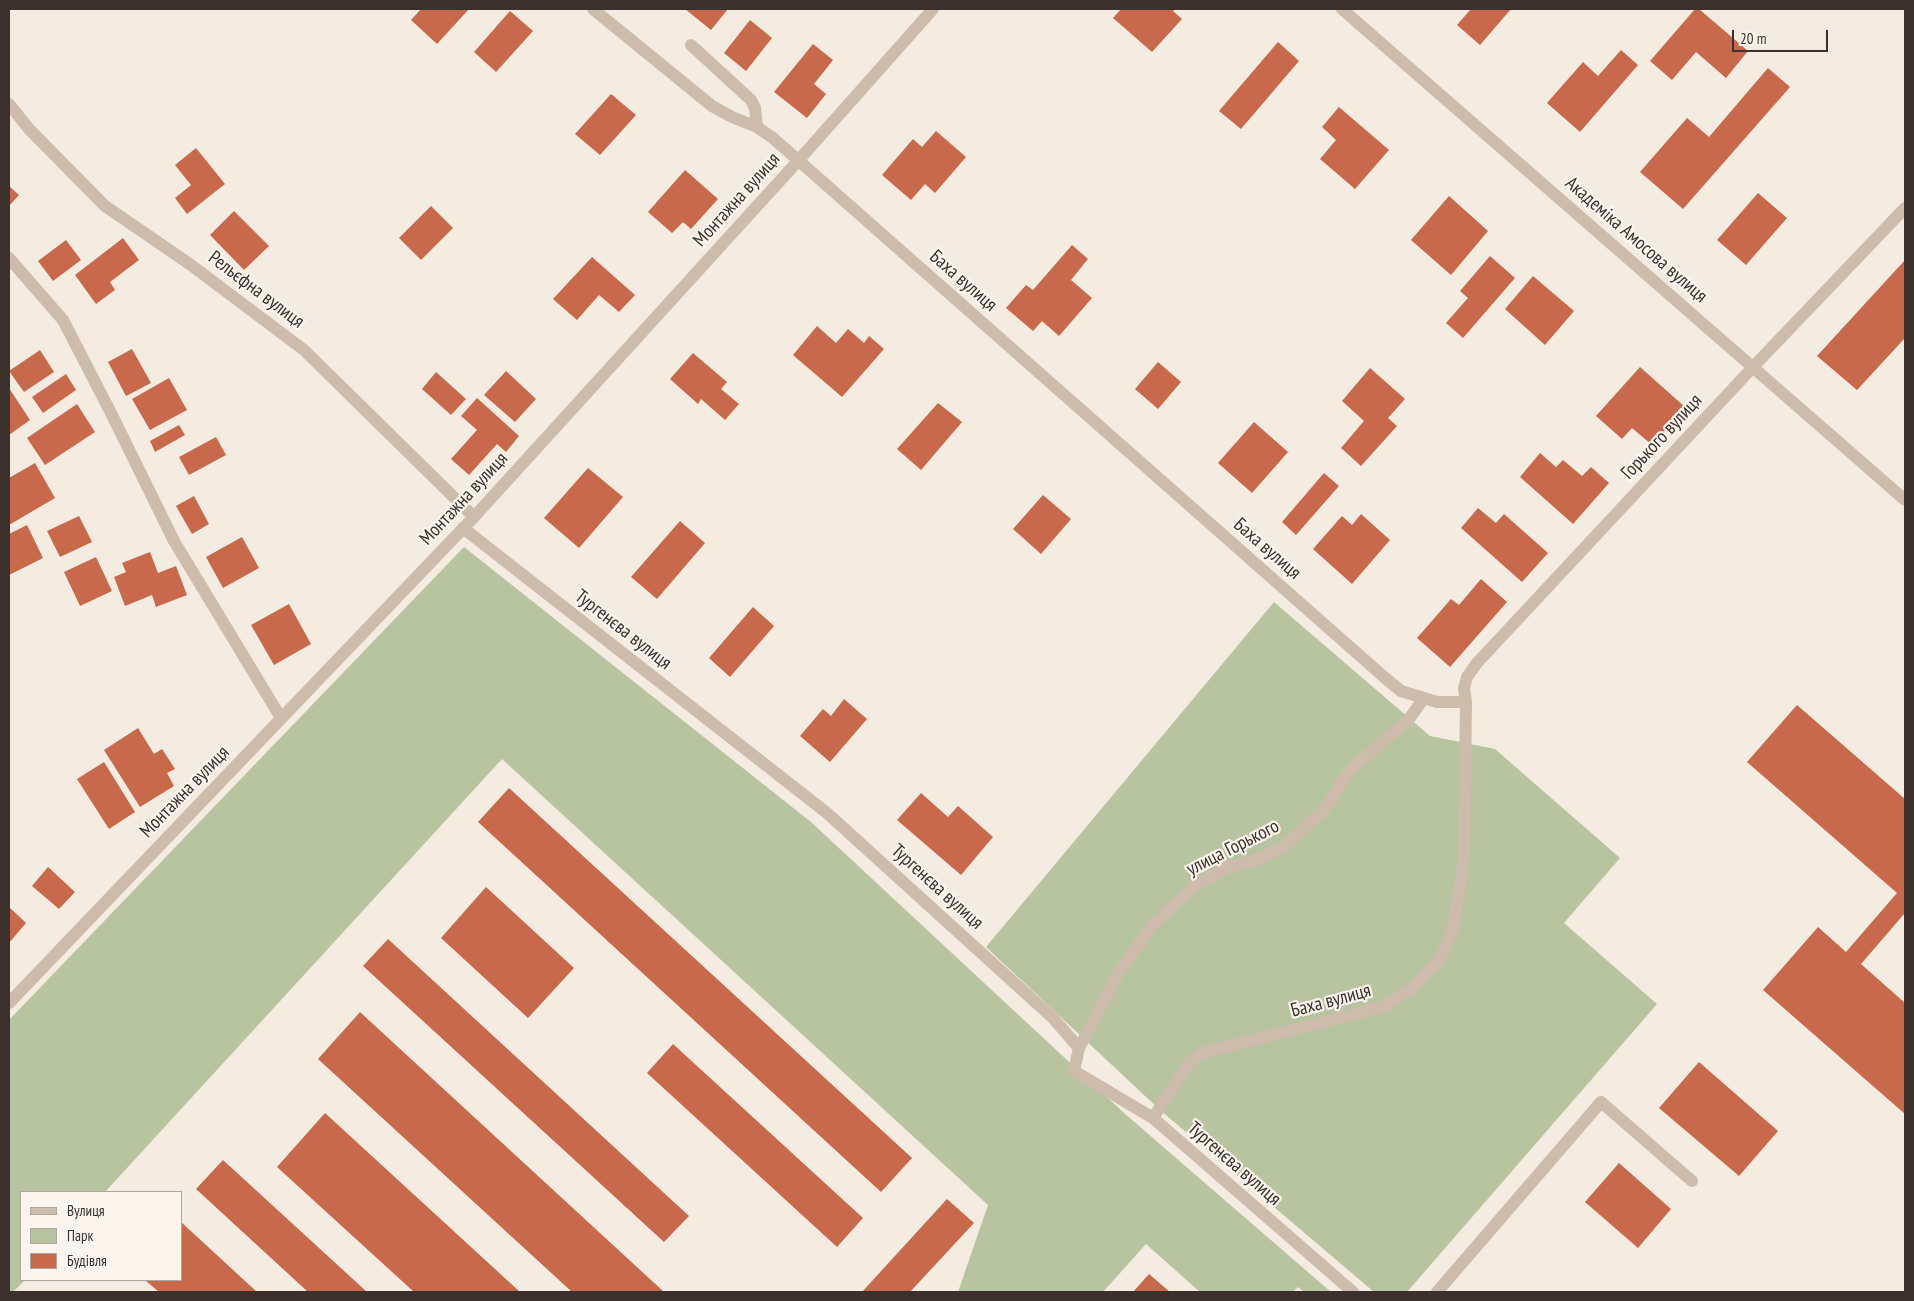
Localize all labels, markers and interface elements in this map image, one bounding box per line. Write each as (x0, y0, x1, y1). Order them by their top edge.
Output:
scale bar (1734, 20, 1830, 52)
text: 20 m (1740, 29, 1766, 48)
street label: Монтажна вулиця (689, 148, 785, 252)
street label: Академіка Амосова вулиця (1560, 172, 1712, 308)
street label: Баха вулиця (925, 246, 1001, 316)
street label: Рельєфна вулиця (204, 247, 308, 333)
street label: Горького вулиця (1617, 390, 1707, 484)
street label: Монтажна вулиця (415, 448, 513, 550)
street label: Баха вулиця (1229, 514, 1305, 584)
street label: Тургенєва вулиця (570, 585, 676, 675)
street label: Монтажна вулиця (136, 741, 234, 843)
street label: улица Горького (1183, 815, 1283, 881)
street label: Тургенєва вулиця (886, 840, 988, 934)
street label: Баха вулиця (1288, 979, 1374, 1023)
street label: Тургенєва вулиця (1183, 1117, 1285, 1211)
legend (20, 1191, 182, 1281)
text: Вулиця (67, 1201, 105, 1220)
text: Парк (67, 1226, 93, 1245)
text: Будівля (67, 1251, 107, 1270)

